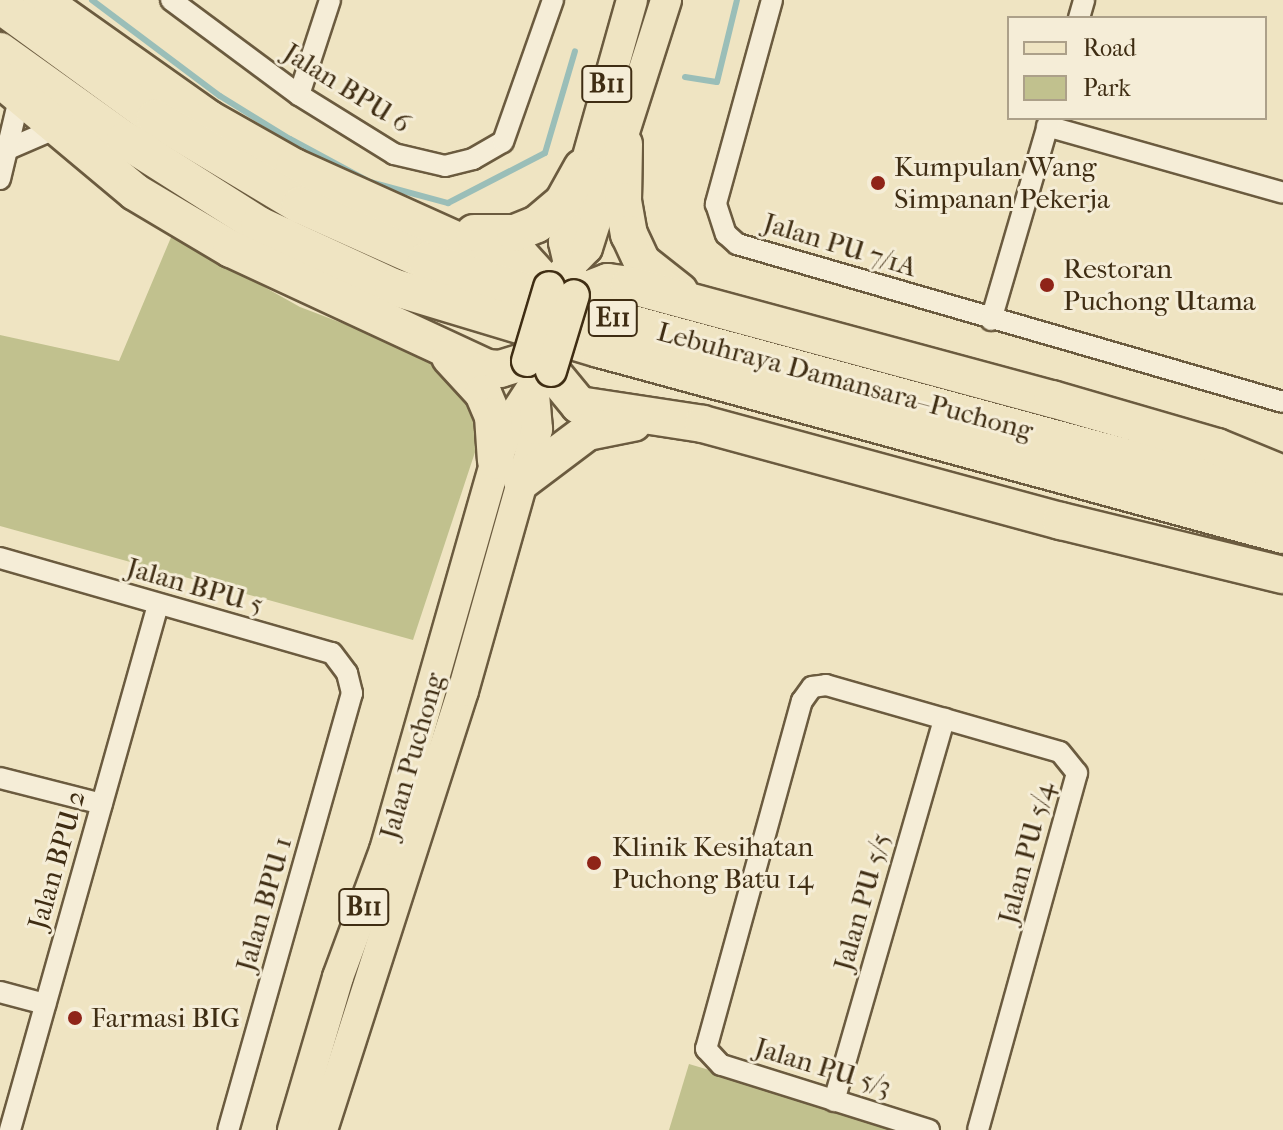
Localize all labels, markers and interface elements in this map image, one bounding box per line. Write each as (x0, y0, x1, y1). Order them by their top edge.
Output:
legend (1007, 16, 1267, 120)
text: Road (1083, 34, 1136, 62)
street label: Jalan BPU 6 (277, 36, 417, 140)
road number: B11 (581, 62, 633, 106)
text: Park (1083, 74, 1131, 102)
place label: Kumpulan Wang Simpanan Pekerja (894, 150, 1110, 216)
marker: Kumpulan Wang Simpanan Pekerja (869, 174, 887, 192)
street label: Jalan PU 7/1A (759, 206, 921, 284)
place label: Restoran Puchong Utama (1063, 252, 1256, 318)
marker: Restoran Puchong Utama (1038, 276, 1056, 294)
road number: E11 (587, 296, 639, 340)
street label: Lebuhraya Damansara–Puchong (653, 315, 1037, 447)
street label: Jalan BPU 5 (123, 550, 267, 622)
street label: Jalan Puchong (372, 669, 452, 843)
street label: Jalan PU 5/4 (991, 779, 1061, 927)
street label: Jalan BPU 2 (21, 787, 93, 933)
street label: Jalan PU 5/5 (826, 829, 898, 975)
place label: Klinik Kesihatan Puchong Batu 14 (612, 830, 814, 896)
street label: Jalan BPU 1 (229, 833, 299, 975)
marker: Klinik Kesihatan Puchong Batu 14 (583, 852, 605, 874)
road number: B11 (338, 885, 390, 929)
place label: Farmasi BIG (91, 1001, 240, 1035)
marker: Farmasi BIG (66, 1009, 84, 1027)
street label: Jalan PU 5/3 (751, 1030, 895, 1104)

